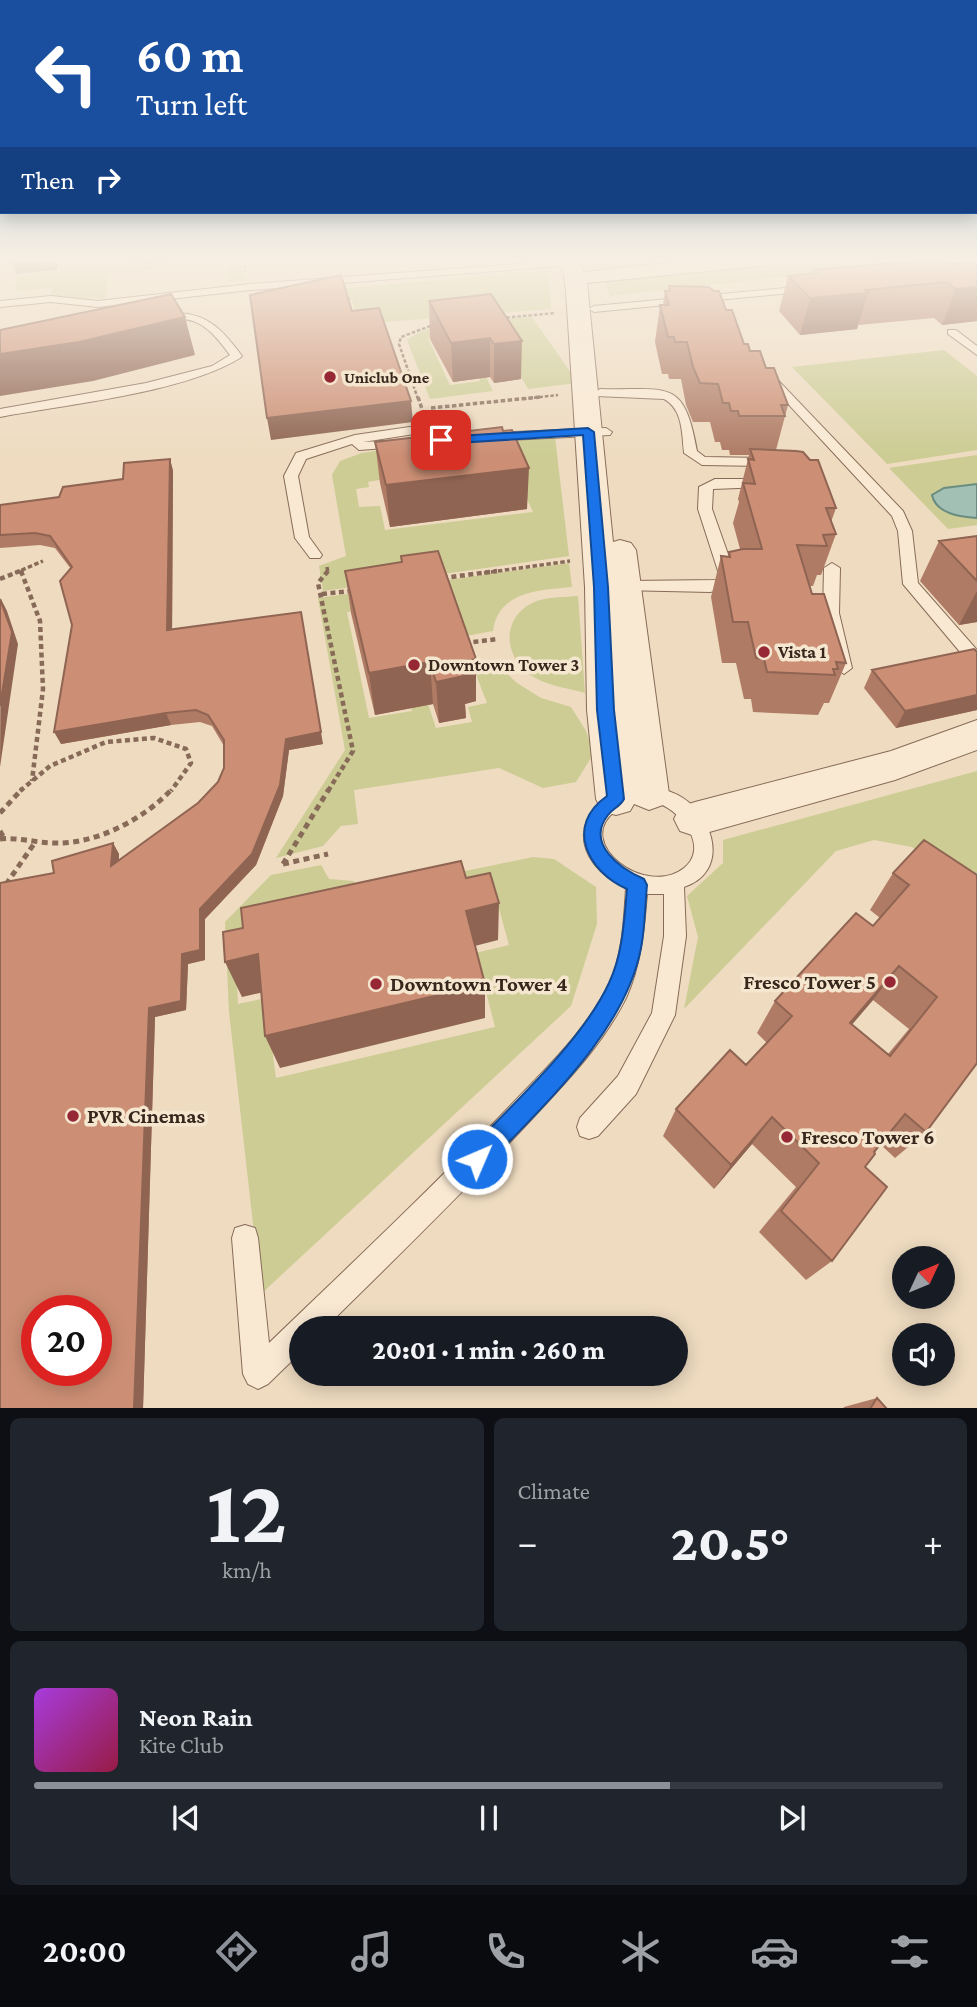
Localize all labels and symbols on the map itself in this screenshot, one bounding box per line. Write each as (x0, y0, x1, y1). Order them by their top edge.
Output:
marker: Uniclub One (322, 369, 338, 385)
place label: Uniclub One (344, 369, 430, 386)
pin (411, 410, 471, 470)
place label: Vista 1 (777, 642, 827, 662)
marker: Vista 1 (756, 644, 772, 660)
place label: Downtown Tower 3 (428, 655, 579, 675)
marker: Downtown Tower 3 (406, 657, 422, 673)
place label: Fresco Tower 5 (743, 970, 876, 994)
place label: Downtown Tower 4 (390, 972, 568, 996)
marker: Fresco Tower 5 (882, 974, 898, 990)
marker: Downtown Tower 4 (368, 976, 384, 992)
place label: PVR Cinemas (87, 1104, 206, 1128)
marker: PVR Cinemas (65, 1108, 81, 1124)
position arrow (440, 1122, 514, 1196)
place label: Fresco Tower 6 (801, 1125, 935, 1149)
marker: Fresco Tower 6 (779, 1129, 795, 1145)
north arrow (892, 1246, 956, 1309)
speed limit sign: 20 (21, 1295, 112, 1386)

